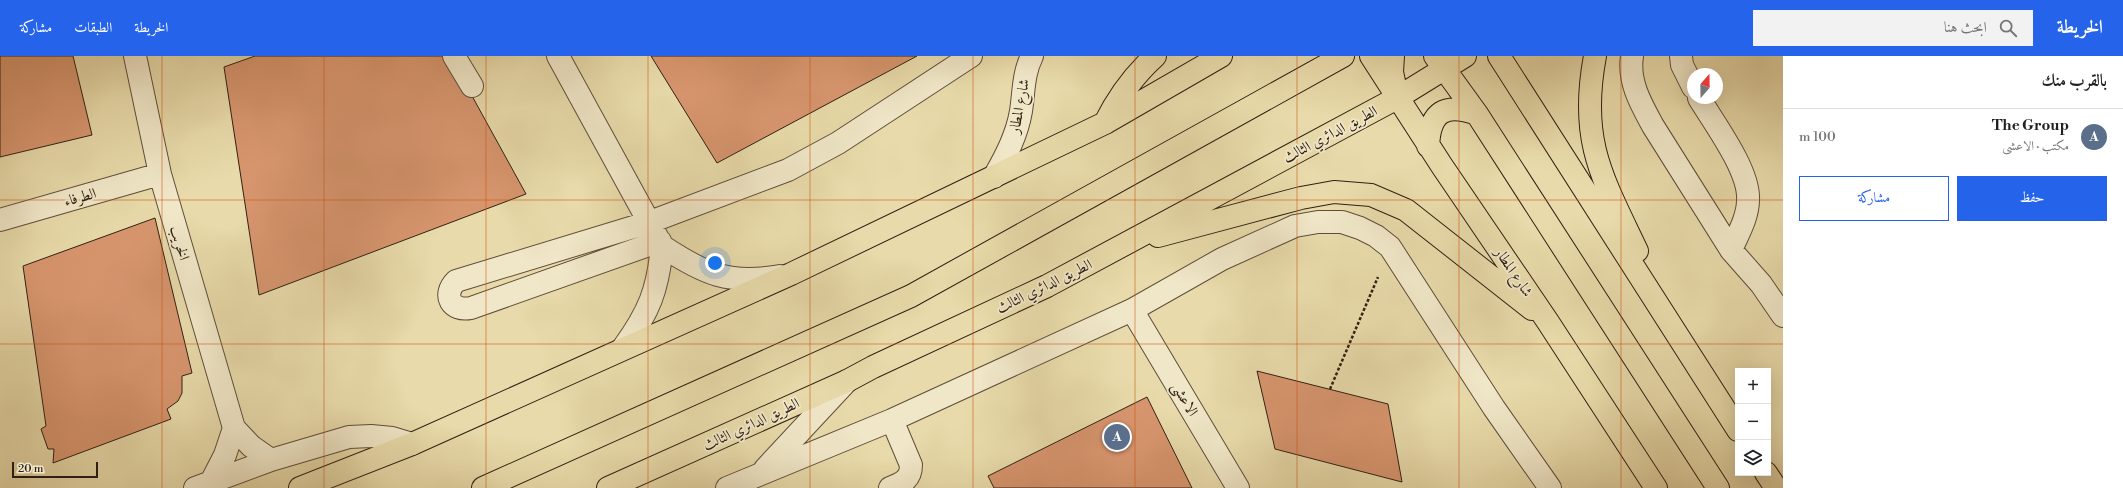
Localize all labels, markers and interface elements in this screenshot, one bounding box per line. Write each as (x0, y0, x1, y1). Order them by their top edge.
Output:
search box (1753, 10, 2033, 46)
text: الخريطة (2057, 15, 2103, 39)
icon: search (1997, 17, 2019, 39)
text: ابحث هنا (1944, 18, 1987, 37)
text: مشاركة (20, 19, 52, 37)
text: الطبقات (74, 19, 112, 37)
text: الخريطة (134, 19, 168, 37)
north arrow (1687, 68, 1723, 104)
text: بالقرب منك (2041, 70, 2107, 92)
street label: شارع المطار (1004, 77, 1037, 138)
street label: الطريق الدائري الثالث (1280, 102, 1382, 169)
text: The Group (1992, 116, 2069, 135)
text: 100 m (1799, 129, 1836, 145)
text: A (2089, 129, 2099, 145)
text: مكتب · الاعشى (2002, 138, 2069, 154)
button: مشاركة (1799, 176, 1949, 221)
button: حفظ (1957, 176, 2107, 221)
street label: الطرفاء (62, 184, 99, 211)
street label: الخريب (166, 224, 193, 263)
street label: شارع المطار (1487, 242, 1537, 302)
your location (705, 253, 725, 273)
street label: الطريق الدائري الثالث (993, 255, 1096, 320)
map controls (1735, 368, 1771, 476)
button: + (1735, 368, 1771, 404)
street label: الاعشى (1166, 379, 1202, 420)
street label: الطريق الدائري الثالث (700, 394, 803, 457)
button: − (1735, 404, 1771, 440)
pin: A (1104, 422, 1130, 452)
button: layers (1735, 440, 1771, 476)
scale bar (12, 460, 98, 479)
text: 20 m (18, 462, 43, 476)

